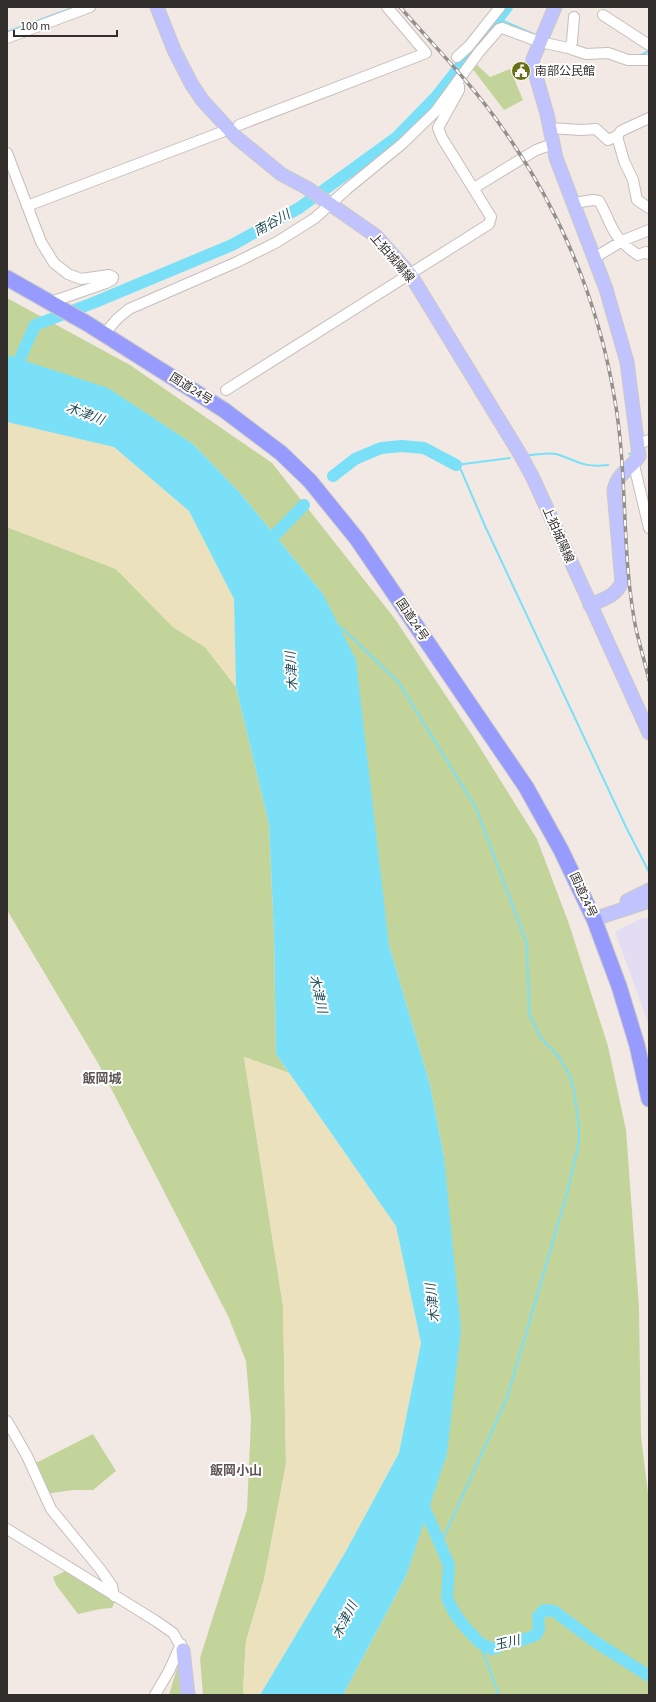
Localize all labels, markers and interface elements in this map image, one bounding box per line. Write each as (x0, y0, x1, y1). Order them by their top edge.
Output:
scale bar (14, 12, 117, 38)
text: 100 m (20, 18, 50, 35)
public building icon: 南部公民館 (510, 60, 532, 82)
place label: 南部公民館 (535, 63, 595, 80)
water label: 南谷川 (251, 205, 295, 240)
street label: 上狛城陽線 (366, 230, 418, 286)
street label: 国道24号 (166, 369, 216, 409)
water label: 木津川 (64, 399, 108, 430)
street label: 上狛城陽線 (538, 504, 578, 566)
street label: 国道24号 (392, 595, 432, 645)
water label: 木津川 (282, 649, 302, 691)
street label: 国道24号 (565, 870, 601, 920)
water label: 木津川 (305, 973, 332, 1017)
district label: 飯岡城 (82, 1070, 122, 1088)
water label: 木津川 (422, 1281, 444, 1323)
district label: 飯岡小山 (210, 1462, 262, 1480)
water label: 木津川 (328, 1597, 363, 1641)
water label: 玉川 (492, 1631, 524, 1655)

